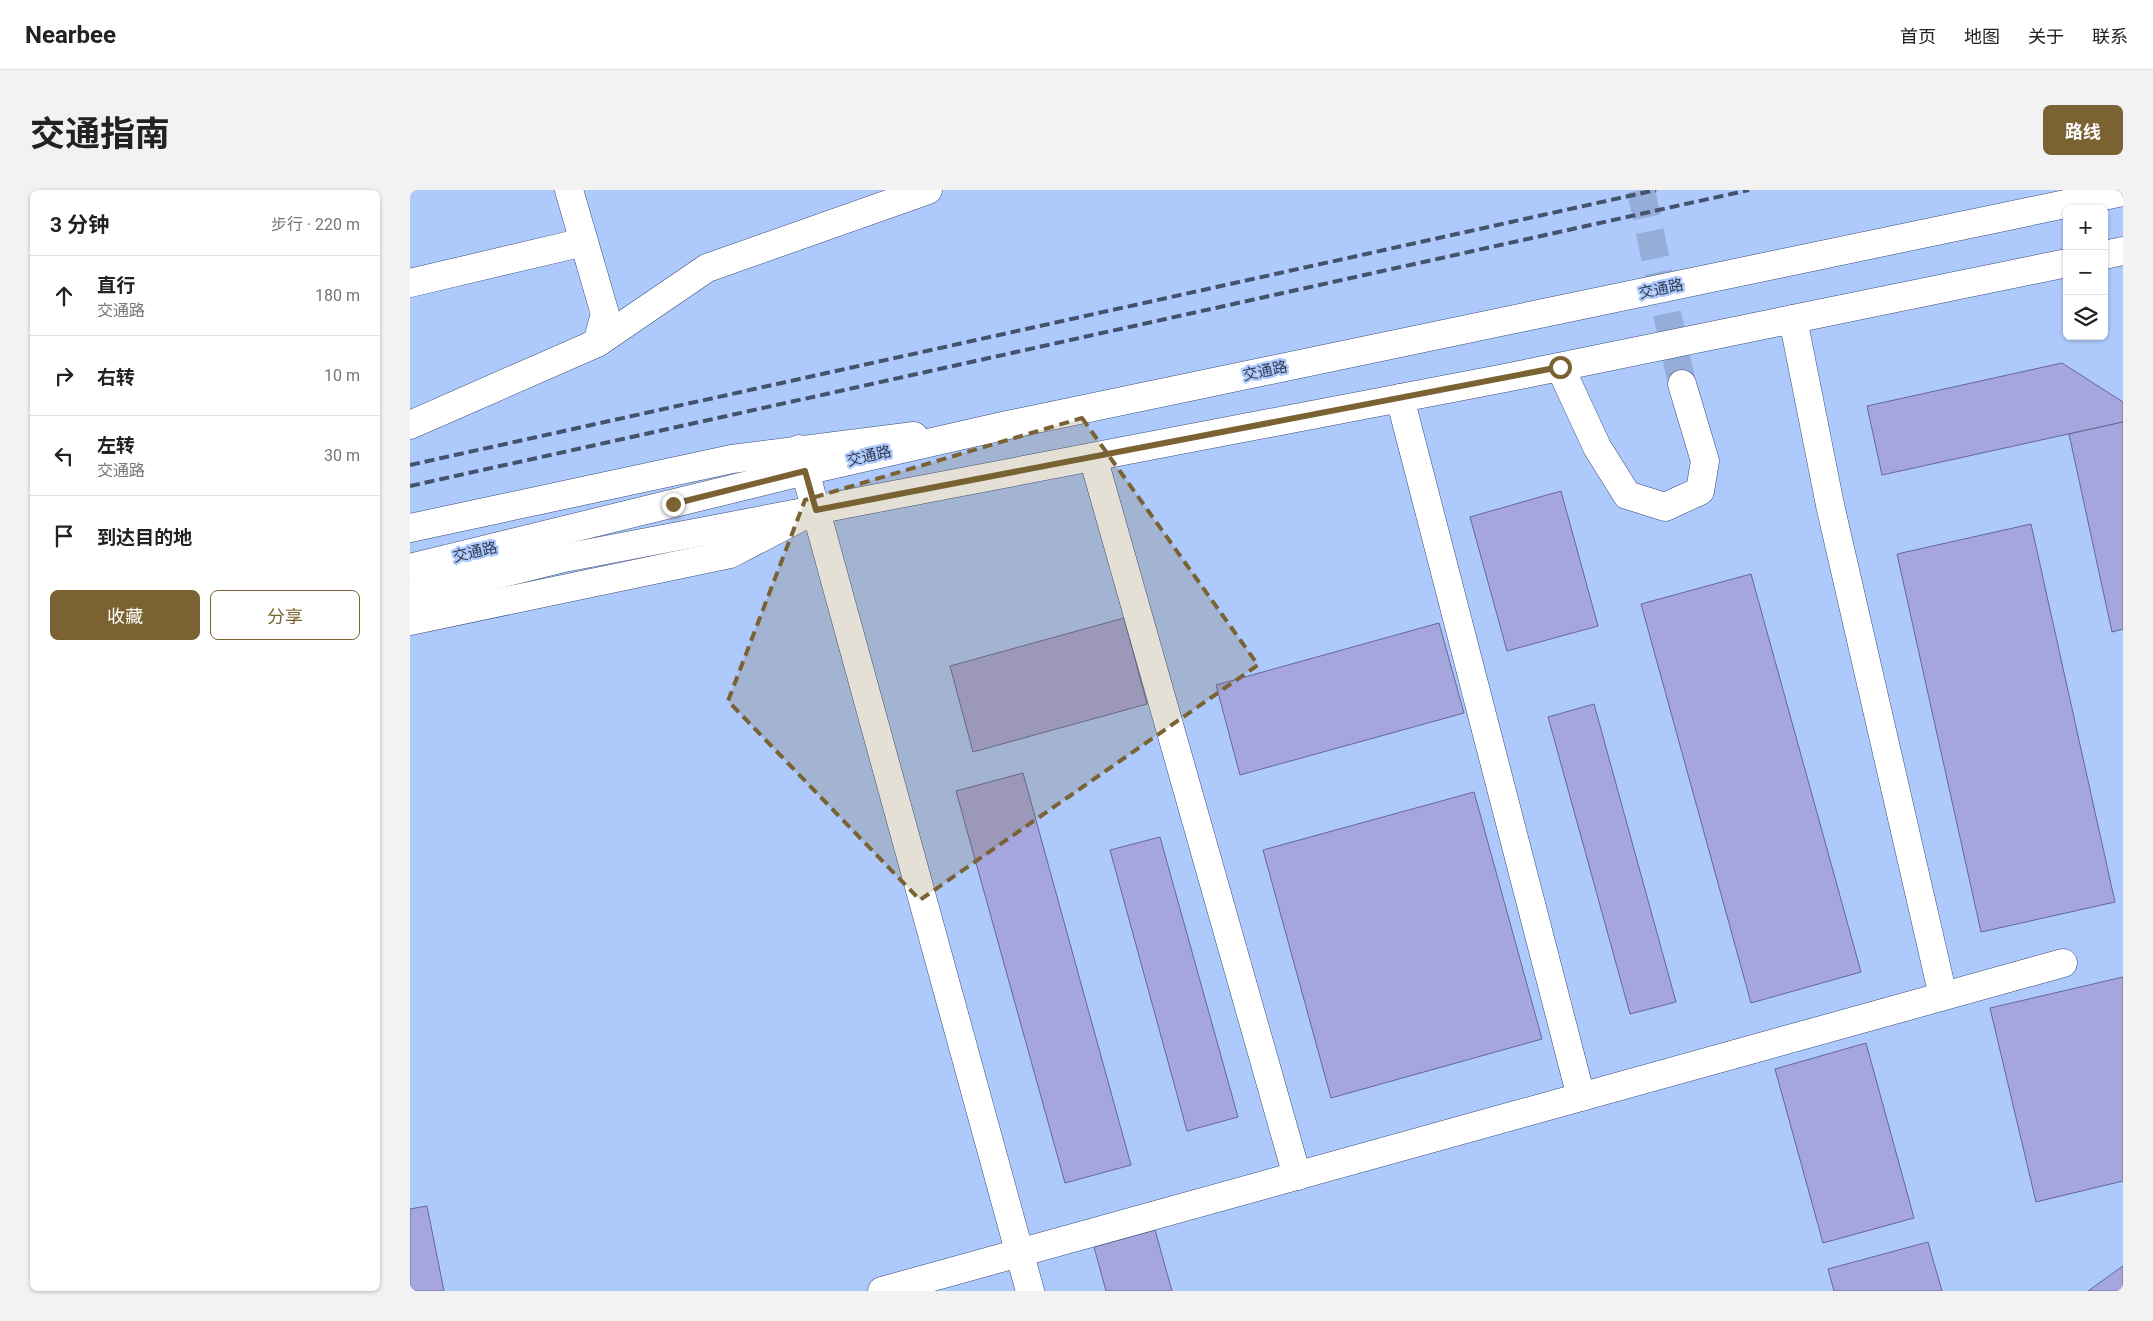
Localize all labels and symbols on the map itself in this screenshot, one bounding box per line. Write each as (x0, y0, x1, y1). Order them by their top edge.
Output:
street label: 交通路 (1637, 276, 1685, 302)
route start (1549, 356, 1572, 379)
street label: 交通路 (1241, 358, 1289, 384)
street label: 交通路 (845, 442, 893, 470)
route end (662, 493, 685, 516)
street label: 交通路 (451, 538, 499, 566)

